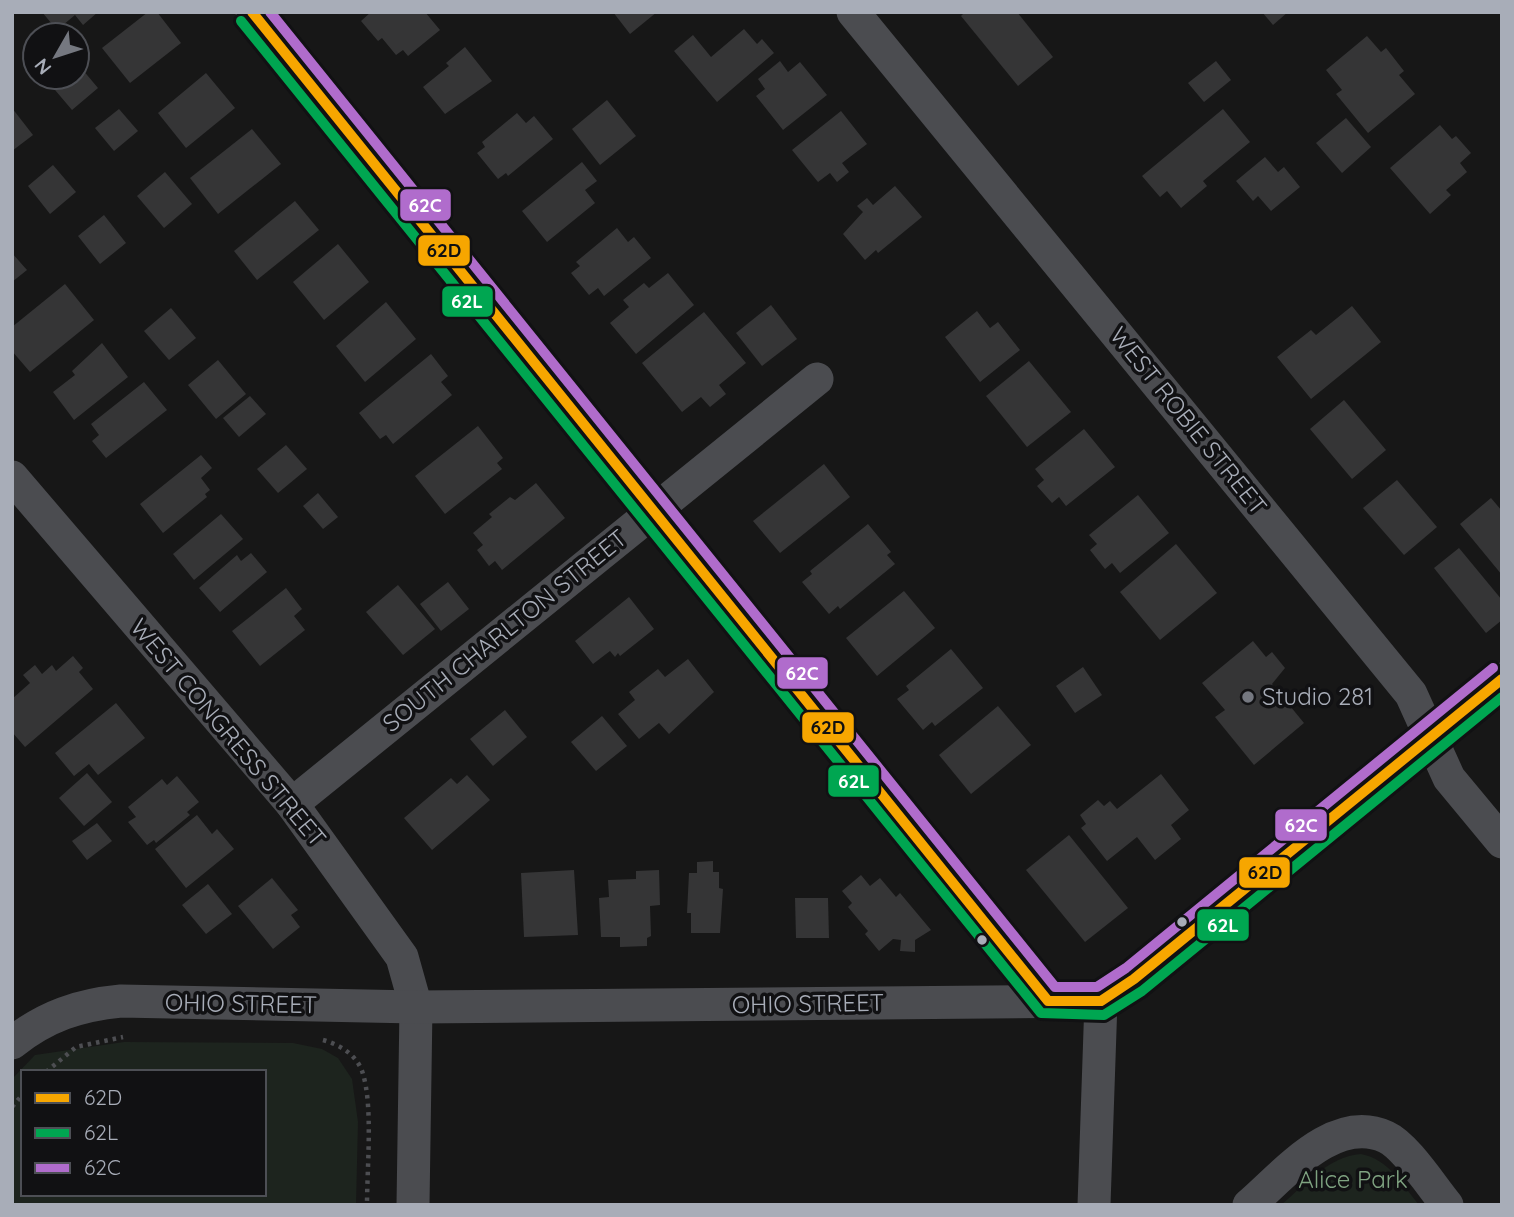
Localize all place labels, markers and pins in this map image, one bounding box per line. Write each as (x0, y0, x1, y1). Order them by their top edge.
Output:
place label: Studio 281 (1262, 681, 1373, 711)
marker: Studio 281 (1240, 689, 1256, 705)
unlabelled marker (1175, 915, 1189, 929)
unlabelled marker (975, 933, 989, 947)

